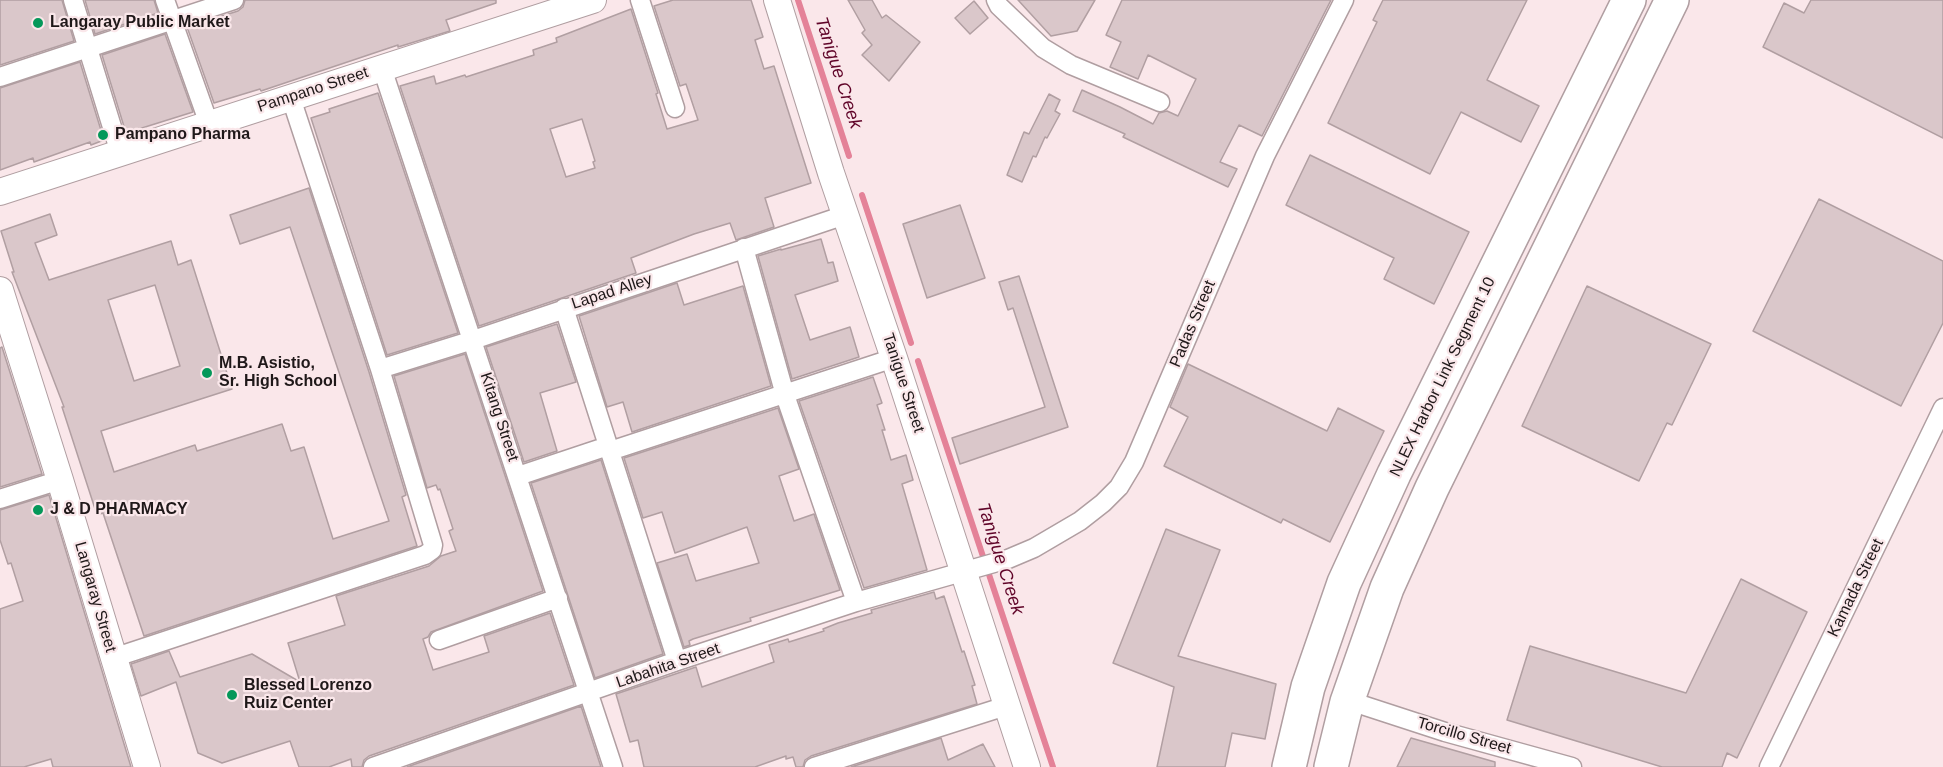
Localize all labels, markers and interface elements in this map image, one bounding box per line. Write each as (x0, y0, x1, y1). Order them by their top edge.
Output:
place label: Langaray Public Market (50, 13, 230, 33)
water label: Tanigue Creek (810, 14, 866, 132)
marker: Langaray Public Market (31, 16, 45, 30)
street label: Pampano Street (255, 63, 371, 117)
place label: Pampano Pharma (115, 125, 250, 145)
marker: Pampano Pharma (96, 128, 110, 142)
street label: Lapad Alley (569, 270, 655, 314)
street label: NLEX Harbor Link Segment 10 (1386, 274, 1500, 480)
street label: Padas Street (1166, 278, 1220, 370)
street label: Tanigue Street (878, 331, 928, 435)
place label: M.B. Asistio, Sr. High School (219, 354, 337, 392)
marker: M.B. Asistio, Sr. High School (200, 366, 214, 380)
street label: Kitang Street (476, 370, 522, 464)
place label: J & D PHARMACY (50, 500, 188, 520)
water label: Tanigue Creek (972, 500, 1028, 618)
marker: J & D PHARMACY (31, 503, 45, 517)
street label: Kamada Street (1824, 536, 1888, 640)
street label: Langaray Street (70, 540, 120, 654)
street label: Labahita Street (614, 639, 722, 693)
place label: Blessed Lorenzo Ruiz Center (244, 676, 372, 714)
marker: Blessed Lorenzo Ruiz Center (225, 688, 239, 702)
street label: Torcillo Street (1415, 713, 1513, 759)

